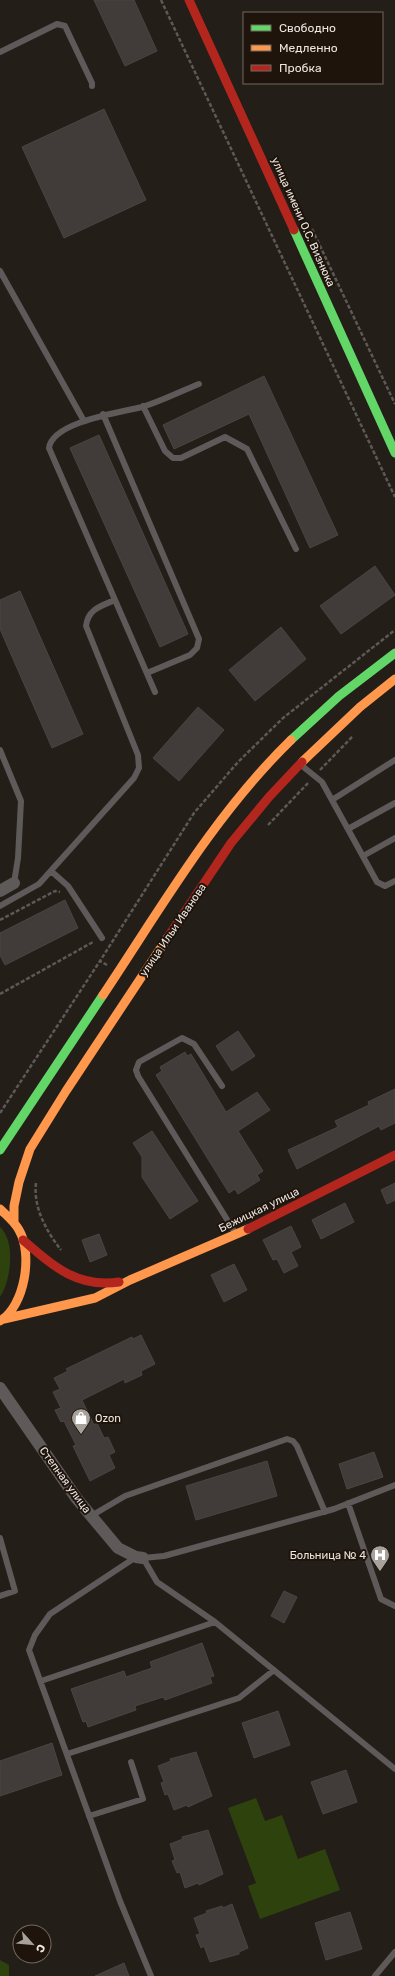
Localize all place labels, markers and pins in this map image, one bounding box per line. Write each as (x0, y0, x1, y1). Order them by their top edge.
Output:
shop icon: Ozon (70, 1407, 92, 1435)
place label: Ozon (95, 1412, 121, 1425)
hospital icon: Больница № 4 (369, 1544, 391, 1572)
place label: Больница № 4 (290, 1549, 366, 1562)

